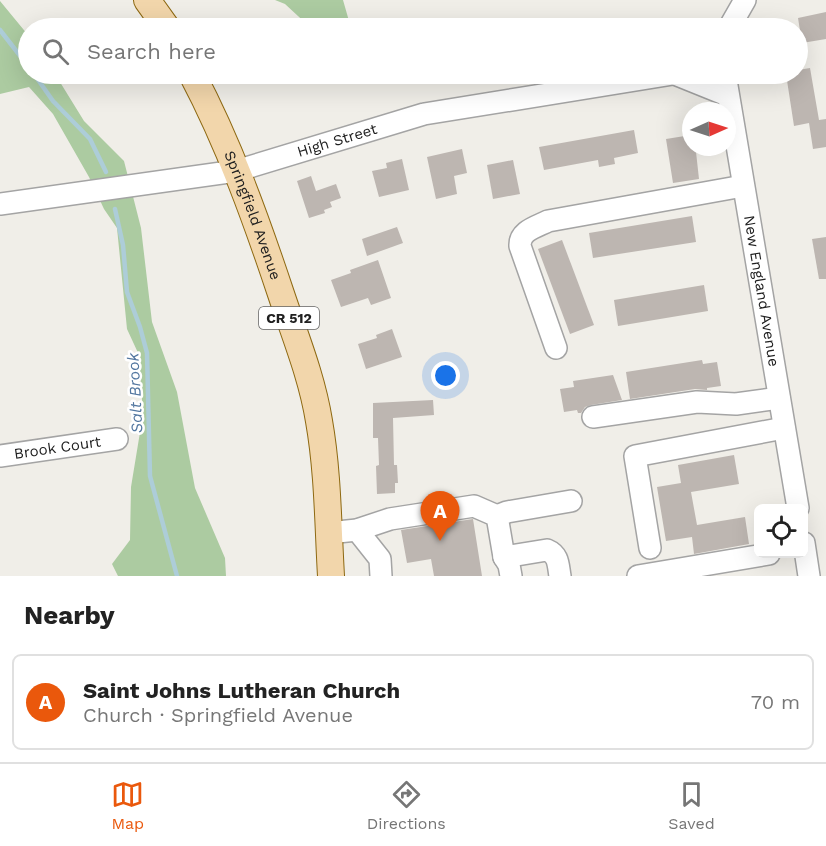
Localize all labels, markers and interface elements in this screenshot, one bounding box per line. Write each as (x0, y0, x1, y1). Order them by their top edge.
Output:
search box (18, 18, 808, 84)
icon: search (39, 35, 72, 68)
text: Search here (87, 39, 216, 64)
north arrow (682, 102, 736, 156)
street label: High Street (295, 120, 380, 161)
street label: Springfield Avenue (220, 148, 285, 282)
street label: New England Avenue (740, 214, 783, 368)
road number: CR 512 (259, 307, 319, 329)
water label: Salt Brook (123, 351, 147, 434)
your location (431, 361, 460, 390)
street label: Brook Court (13, 432, 103, 463)
pin: A (420, 492, 460, 541)
map controls (754, 504, 808, 558)
button: locate (754, 504, 808, 558)
text: Nearby (24, 600, 115, 630)
text: Saint Johns Lutheran Church (83, 678, 400, 703)
text: A (39, 690, 52, 714)
text: 70 m (751, 690, 800, 714)
text: Church · Springfield Avenue (83, 703, 353, 727)
tab: Map (111, 778, 144, 833)
tab: Directions (367, 778, 446, 833)
tab: Saved (668, 778, 715, 833)

